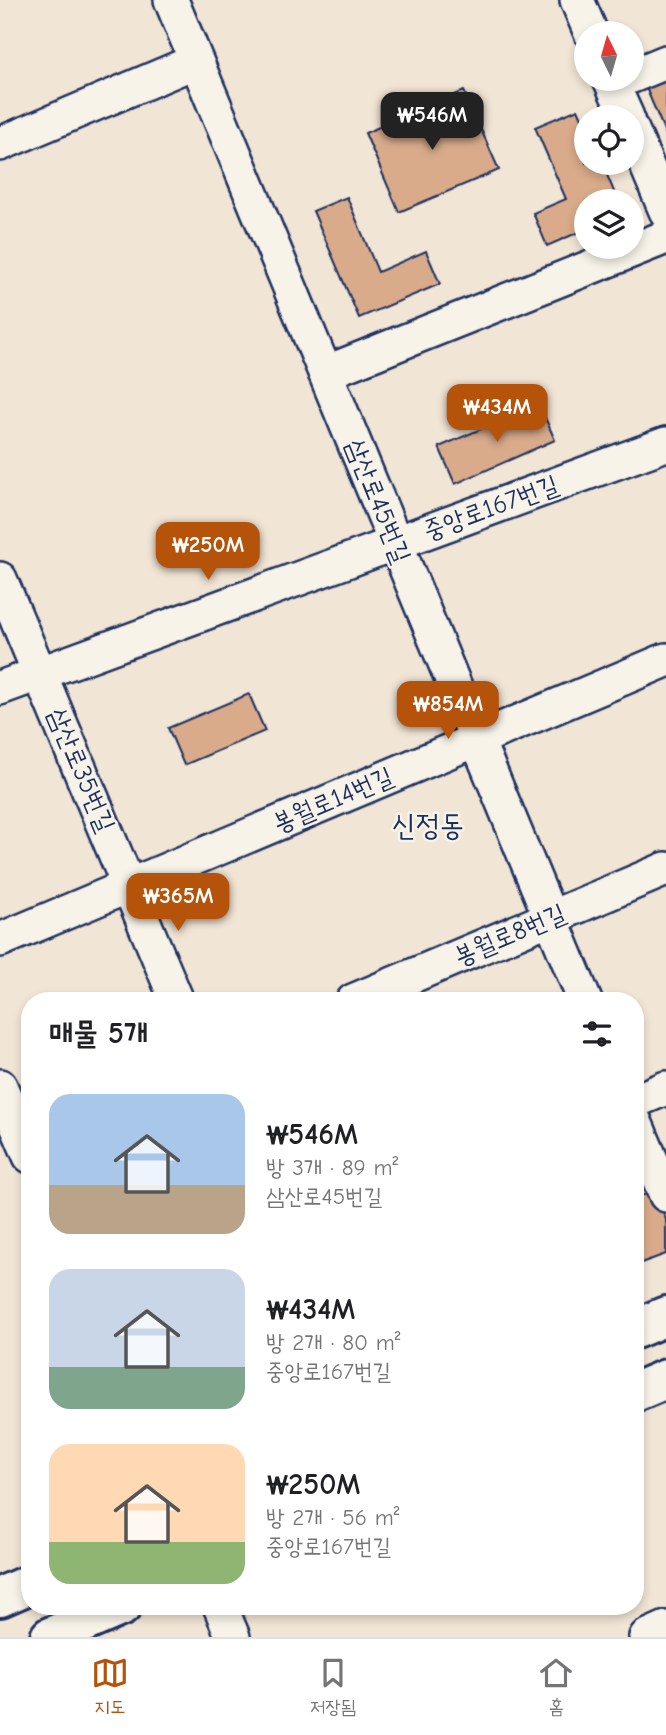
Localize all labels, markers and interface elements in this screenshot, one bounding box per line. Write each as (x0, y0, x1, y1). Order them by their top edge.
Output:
north arrow (574, 21, 644, 91)
map controls (574, 21, 644, 259)
pin: ₩546M (383, 92, 481, 152)
text: ₩546M (397, 101, 467, 128)
button: locate (574, 105, 644, 175)
button: layers (574, 189, 644, 259)
pin: ₩434M (448, 384, 546, 444)
text: ₩434M (463, 393, 531, 420)
street label: 삼산로45번길 (339, 435, 417, 568)
street label: 중앙로167번길 (419, 470, 563, 546)
pin: ₩250M (159, 522, 257, 582)
text: ₩250M (172, 531, 244, 558)
pin: ₩854M (399, 682, 497, 741)
text: ₩854M (413, 690, 483, 717)
street label: 삼산로35번길 (41, 703, 121, 837)
street label: 봉월로14번길 (268, 761, 398, 839)
district label: 신정동 (392, 808, 464, 843)
pin: ₩365M (129, 874, 227, 933)
text: ₩365M (142, 882, 214, 909)
street label: 봉월로8번길 (450, 898, 570, 972)
icon: filters (578, 1015, 616, 1053)
text: 매물 5개 (49, 1016, 148, 1051)
text: ₩546M (266, 1117, 358, 1152)
icon: home (105, 1122, 189, 1206)
text: 방 3개 · 89 m² (266, 1154, 398, 1181)
text: 삼산로45번길 (266, 1183, 382, 1210)
text: ₩434M (266, 1292, 355, 1327)
icon: home (105, 1297, 189, 1381)
text: 방 2개 · 80 m² (266, 1329, 400, 1356)
text: 중앙로167번길 (266, 1358, 391, 1385)
text: ₩250M (266, 1467, 361, 1502)
icon: home (105, 1472, 189, 1556)
text: 방 2개 · 56 m² (266, 1504, 400, 1531)
text: 중앙로167번길 (266, 1533, 391, 1560)
tab: 지도 (91, 1654, 129, 1720)
tab: 저장됨 (310, 1654, 356, 1720)
tab: 홈 (537, 1654, 575, 1720)

